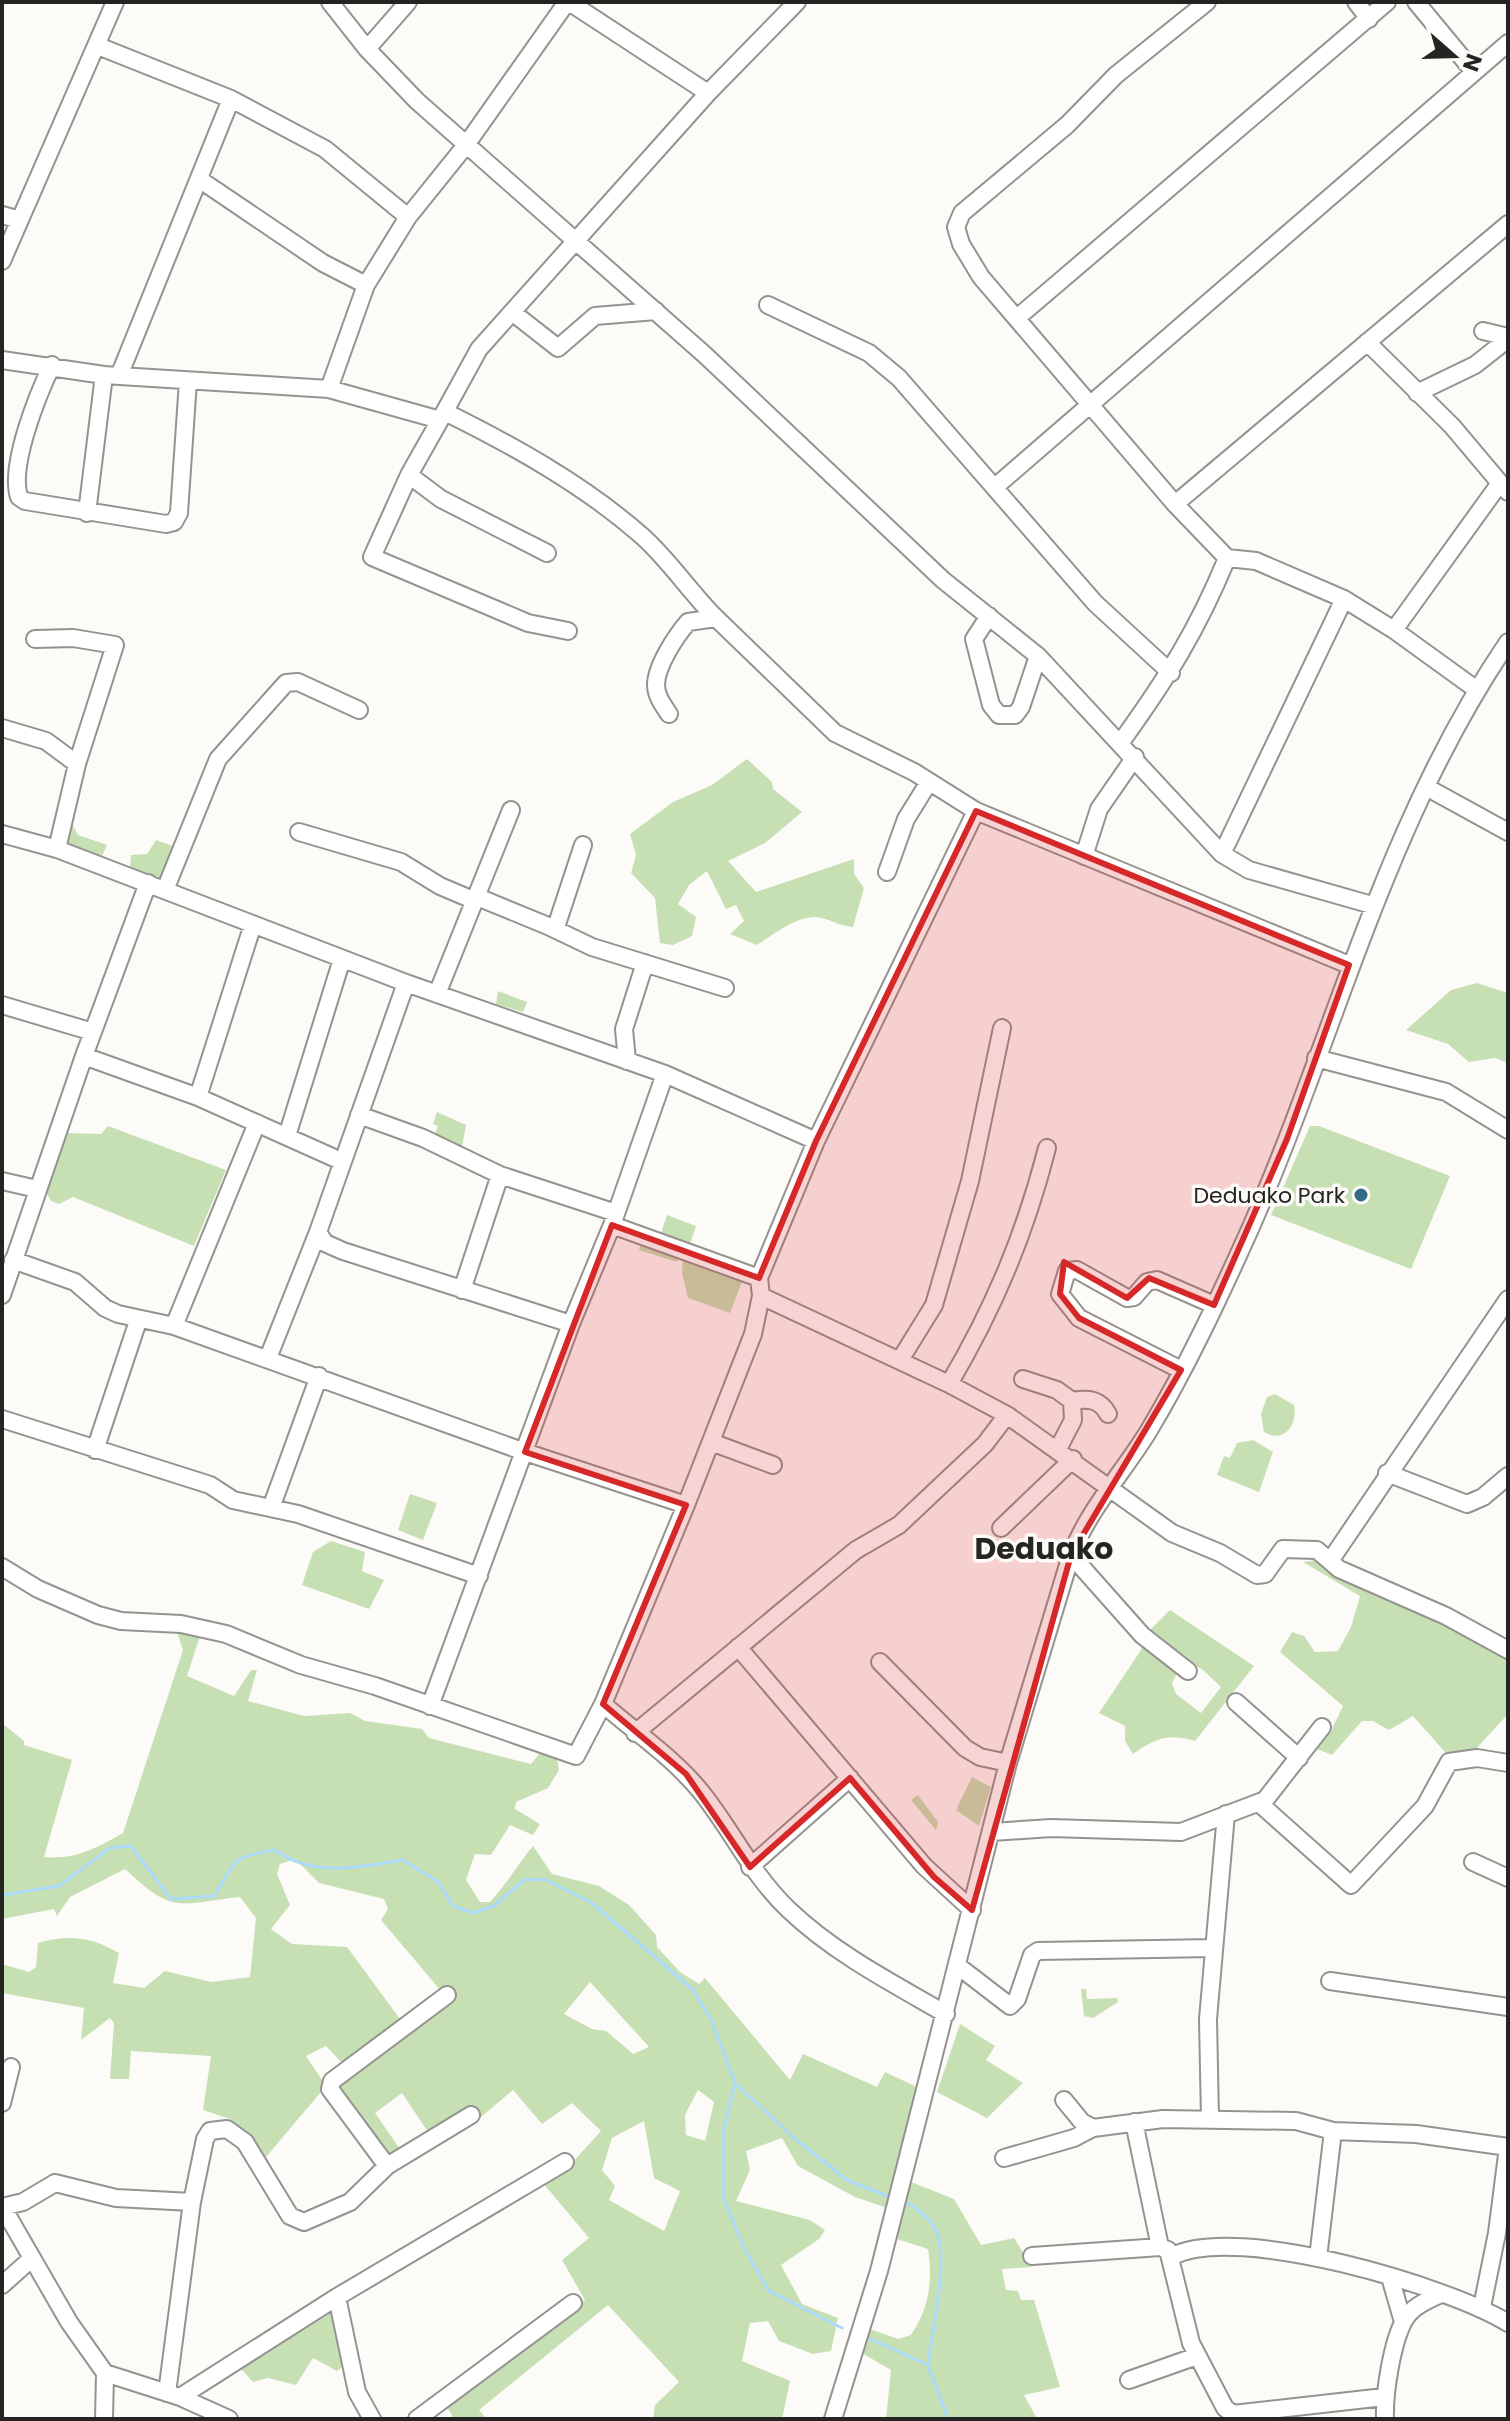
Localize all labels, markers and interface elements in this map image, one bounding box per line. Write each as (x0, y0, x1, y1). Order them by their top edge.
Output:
north arrow (1414, 16, 1494, 96)
text: N (1455, 50, 1490, 76)
place label: Deduako Park (1194, 1180, 1346, 1211)
marker: Deduako Park (1352, 1186, 1370, 1204)
district label: Deduako (975, 1527, 1113, 1570)

